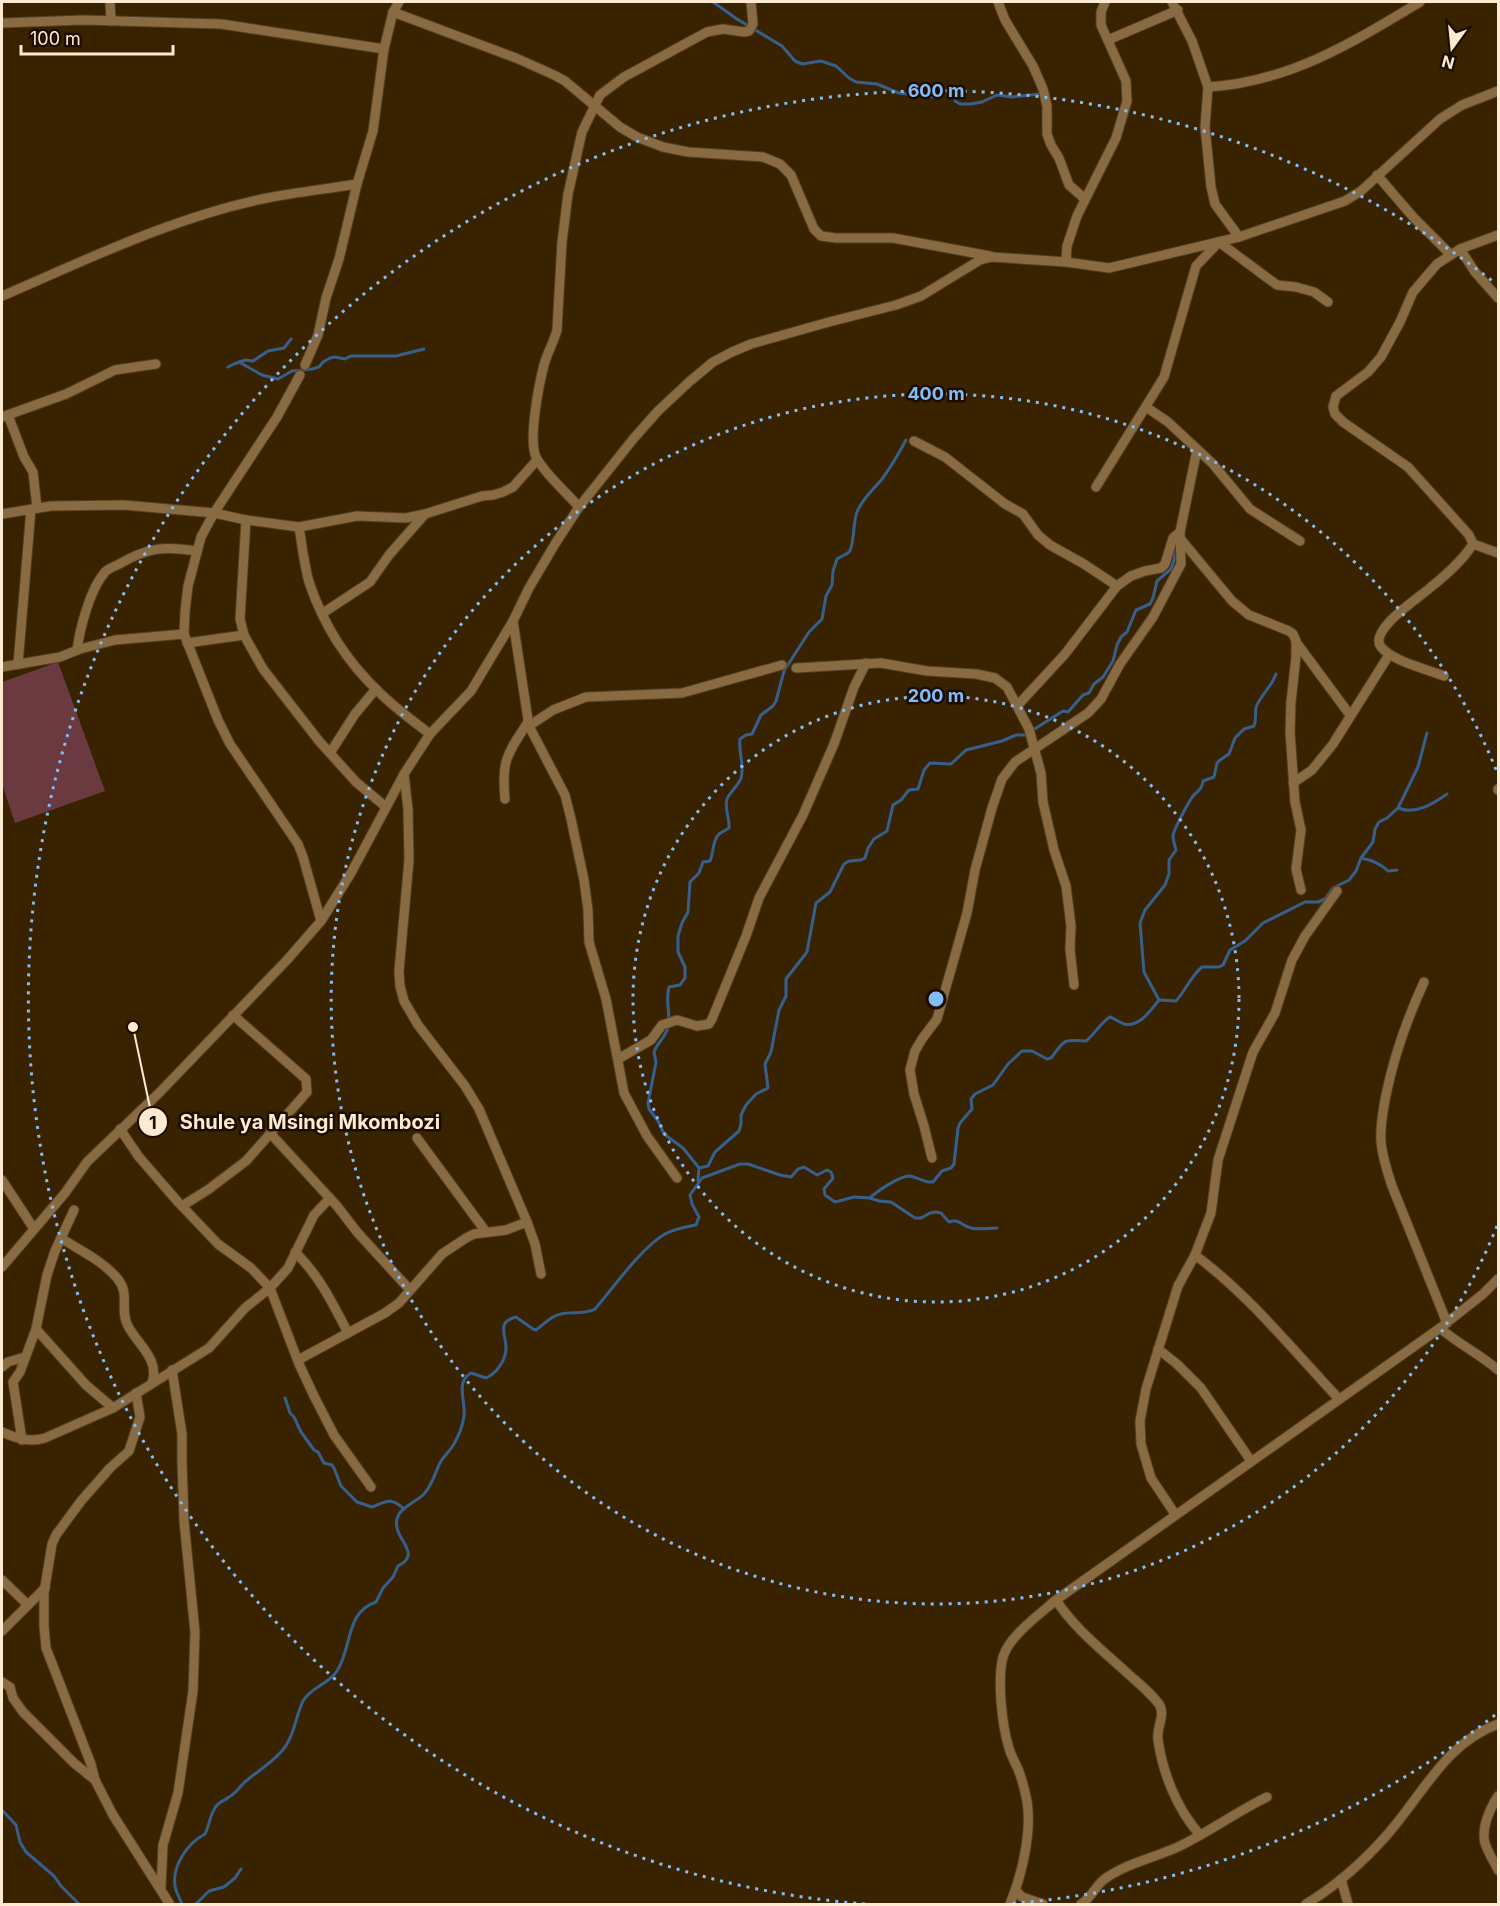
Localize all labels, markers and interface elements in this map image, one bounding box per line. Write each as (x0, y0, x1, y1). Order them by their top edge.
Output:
scale bar (21, 18, 172, 56)
north arrow (1422, 18, 1482, 78)
text: 100 m (30, 28, 81, 49)
text: N (1440, 51, 1457, 74)
text: 600 m (908, 80, 964, 101)
text: 400 m (907, 383, 965, 404)
text: 200 m (908, 685, 964, 706)
centre of rings (926, 989, 946, 1009)
callout: Shule ya Msingi Mkombozi (138, 1103, 452, 1141)
text: Shule ya Msingi Mkombozi (180, 1110, 440, 1134)
text: 1 (149, 1112, 157, 1133)

